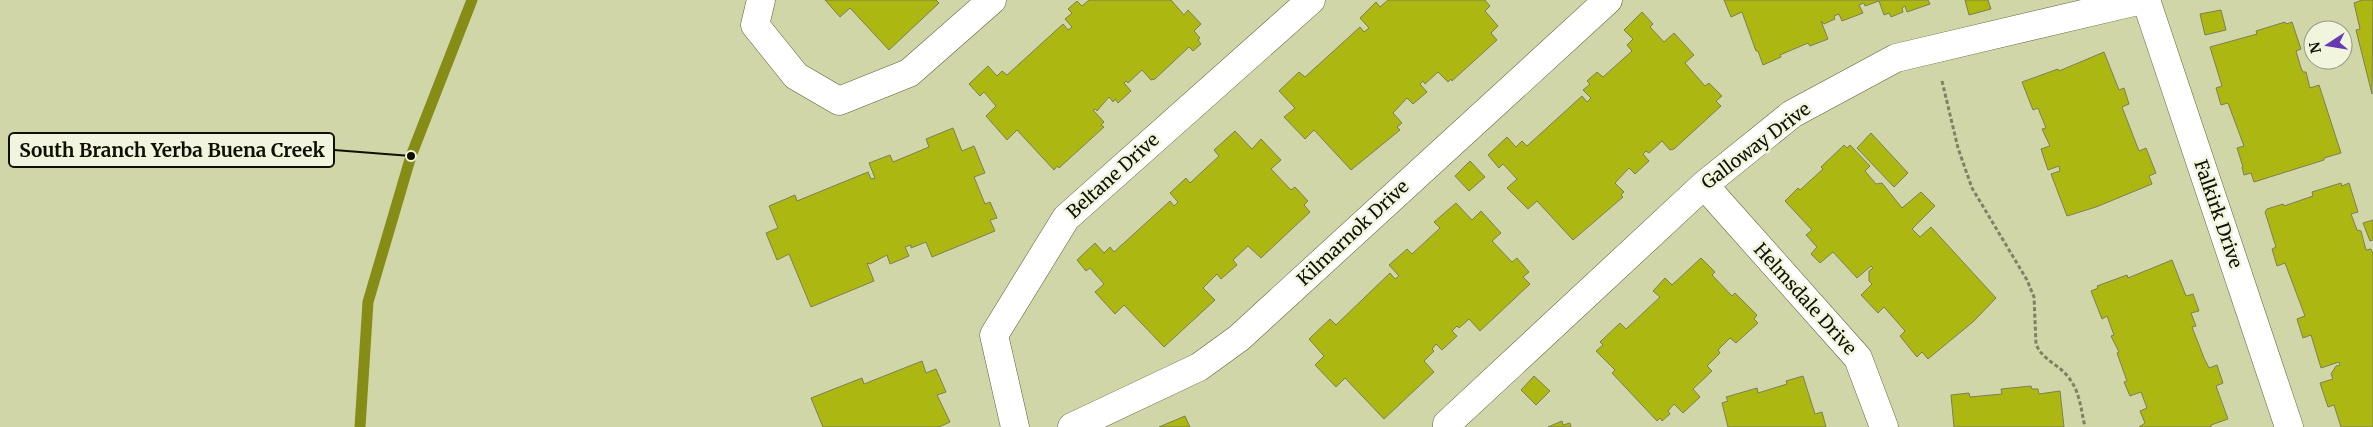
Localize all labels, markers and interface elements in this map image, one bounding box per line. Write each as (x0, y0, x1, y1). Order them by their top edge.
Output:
north arrow (2303, 20, 2353, 70)
text: N (2305, 40, 2325, 55)
street label: Galloway Drive (1697, 97, 1815, 194)
street label: Beltane Drive (1062, 128, 1164, 223)
callout: South Branch Yerba Buena Creek (9, 133, 334, 167)
text: South Branch Yerba Buena Creek (19, 138, 325, 162)
street label: Falkirk Drive (2189, 157, 2248, 271)
street label: Kilmarnok Drive (1292, 175, 1413, 290)
street label: Helmsdale Drive (1749, 238, 1862, 359)

